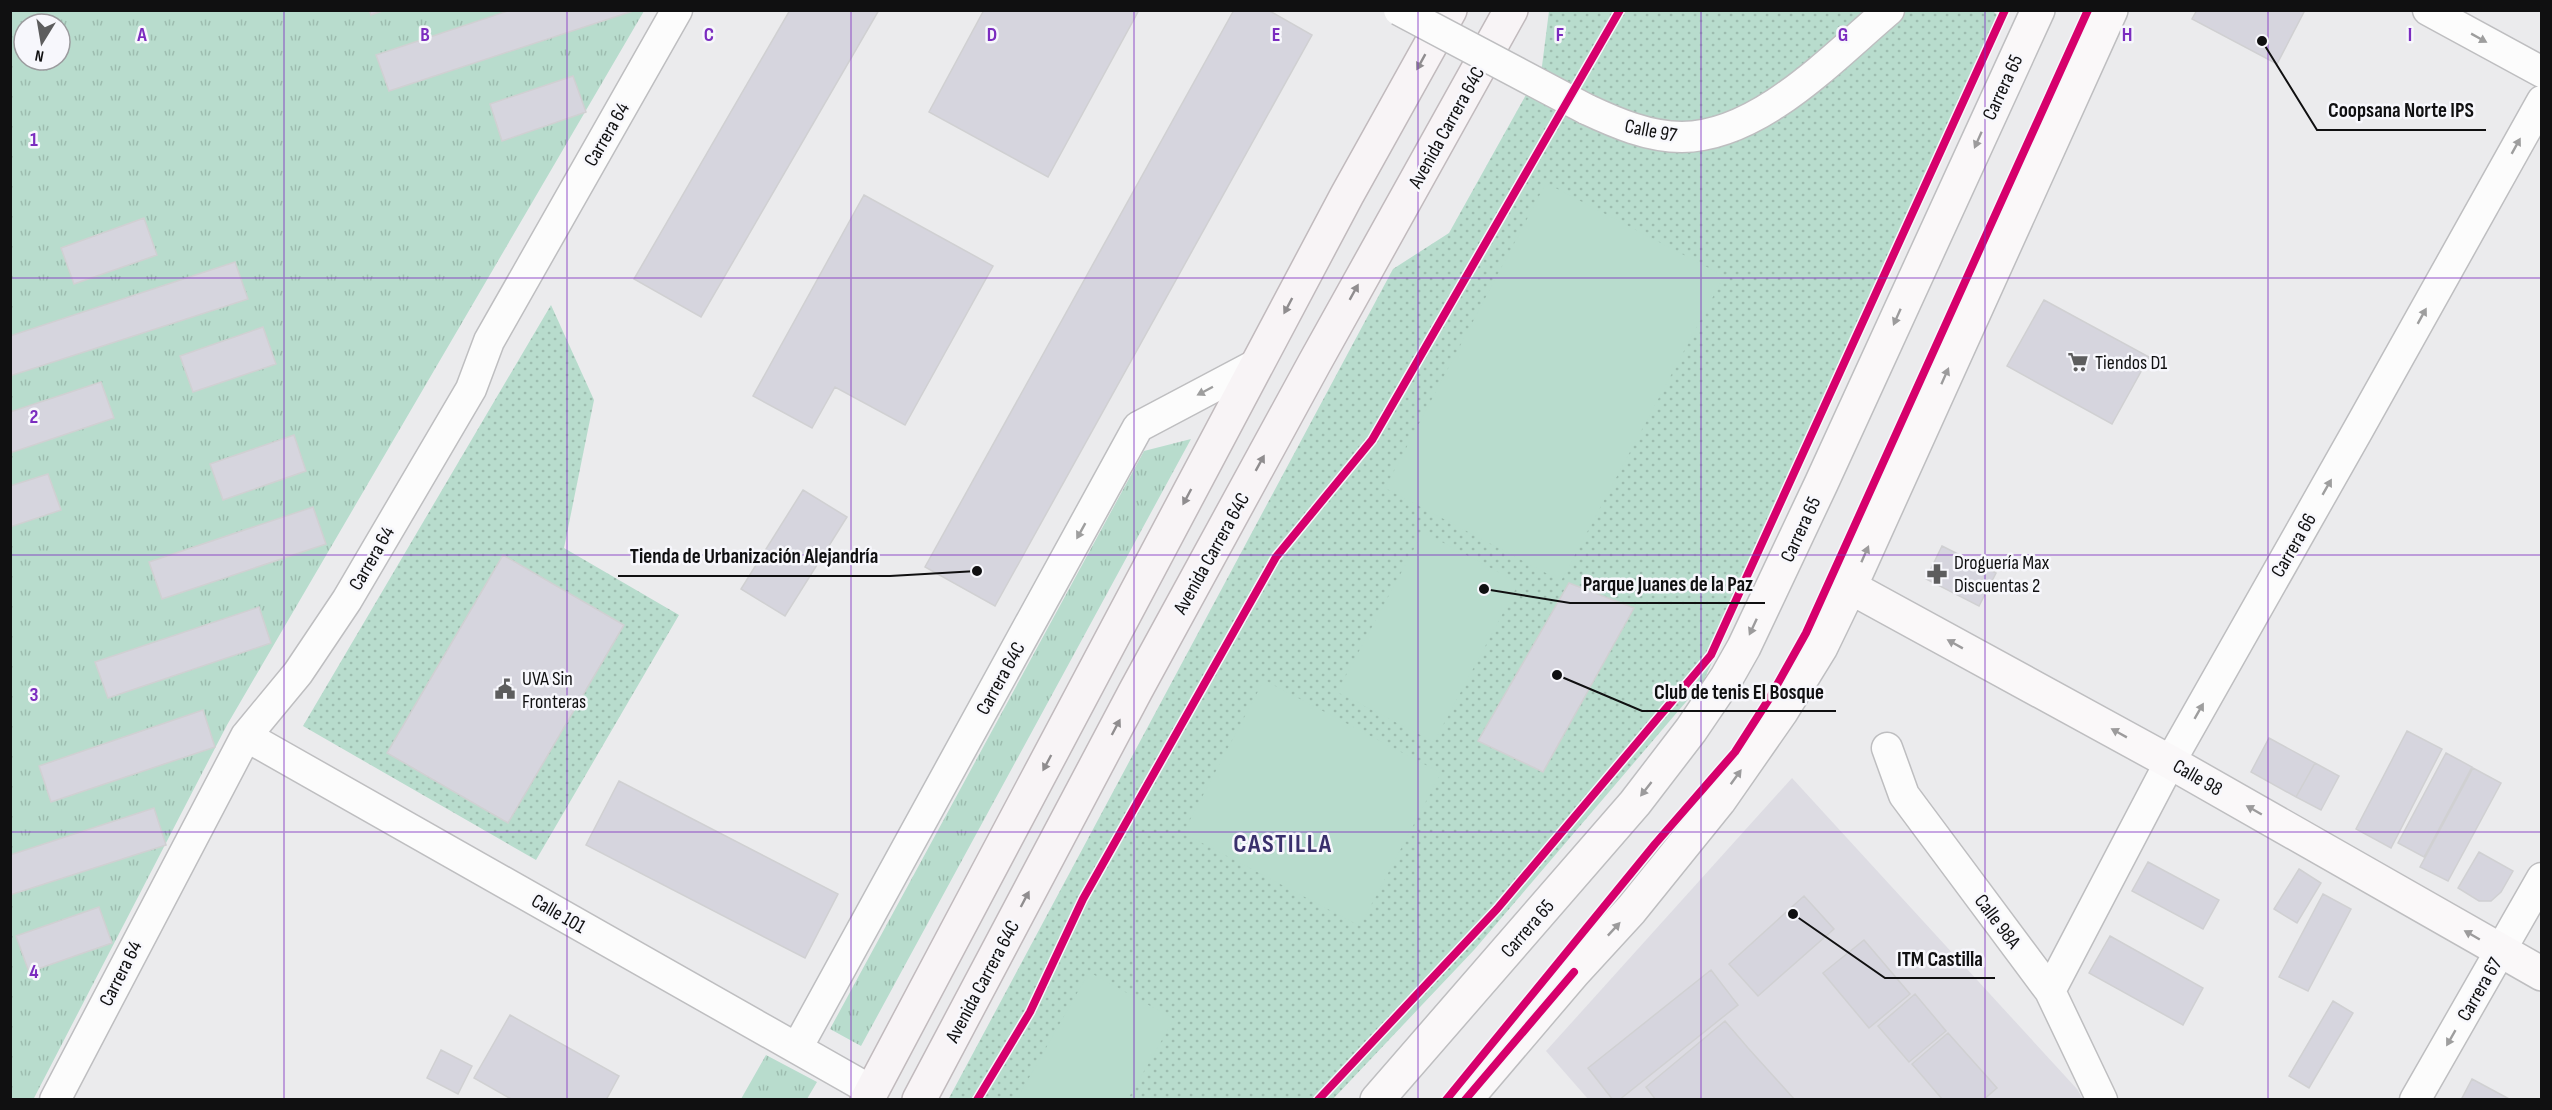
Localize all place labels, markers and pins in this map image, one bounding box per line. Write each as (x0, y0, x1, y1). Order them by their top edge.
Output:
callout: Coopsana Norte IPS (2317, 91, 2486, 130)
supermarket icon: Tiendos D1 (2066, 350, 2090, 374)
place label: Tiendos D1 (2095, 351, 2167, 375)
callout: Tienda de Urbanización Alejandría (618, 537, 890, 576)
place label: Droguería Max Discuentas 2 (1954, 551, 2050, 598)
pharmacy icon: Droguería Max Discuentas 2 (1925, 562, 1949, 586)
callout: Parque Juanes de la Paz (1570, 564, 1765, 603)
place label: UVA Sin Fronteras (522, 667, 586, 714)
callout: Club de tenis El Bosque (1642, 672, 1836, 711)
public building icon: UVA Sin Fronteras (493, 677, 517, 701)
callout: ITM Castilla (1885, 939, 1995, 978)

